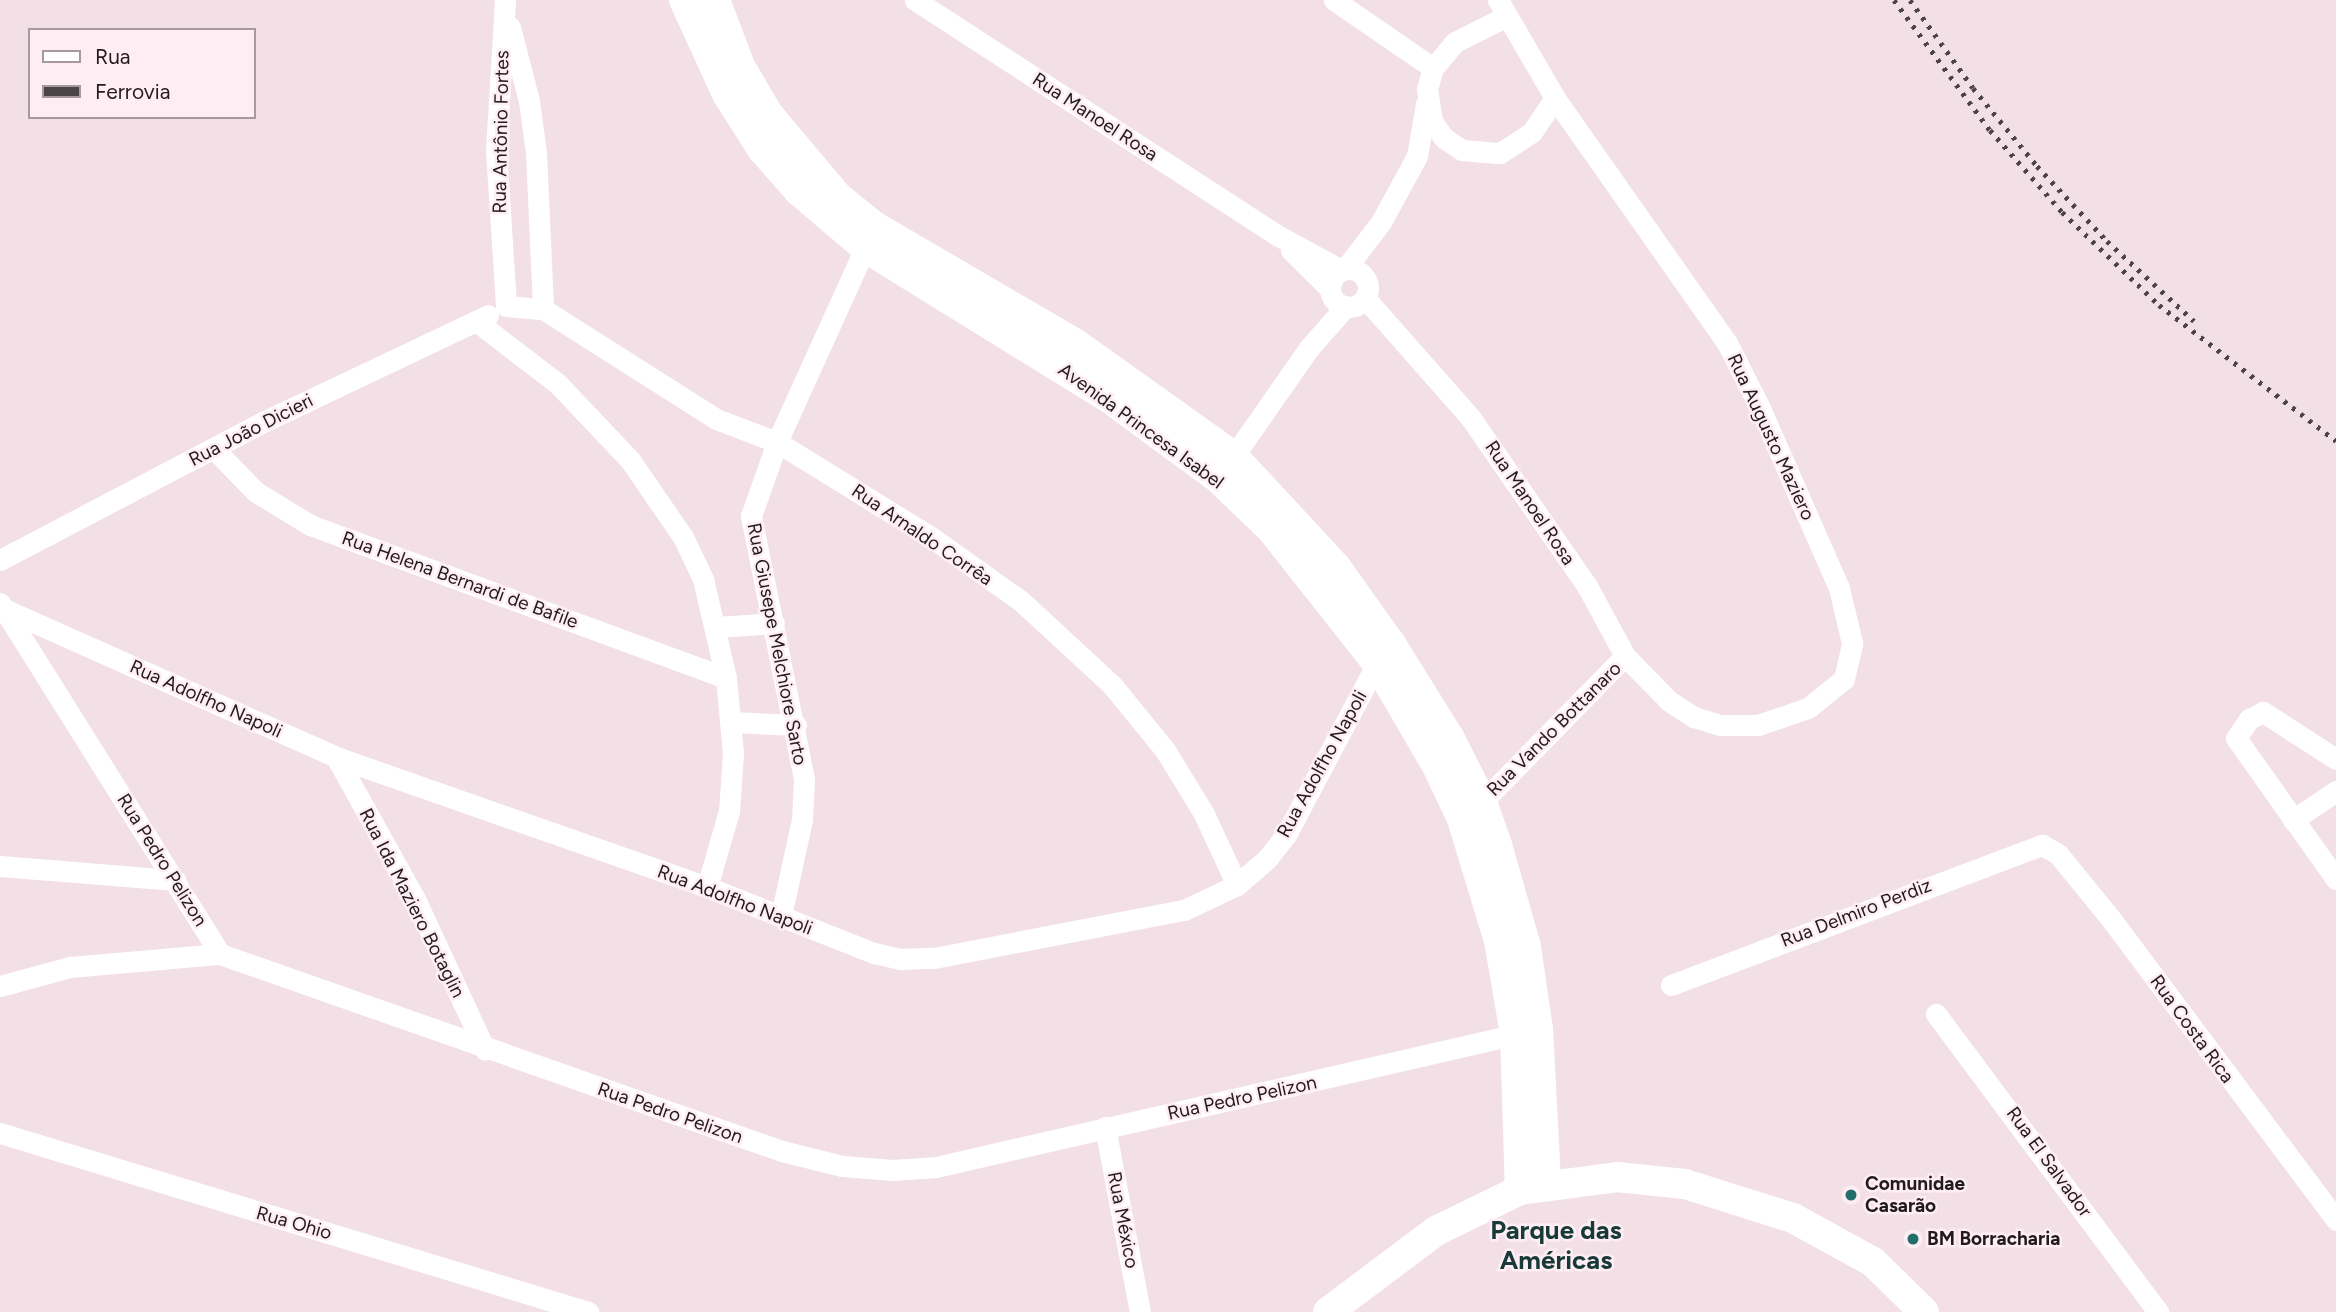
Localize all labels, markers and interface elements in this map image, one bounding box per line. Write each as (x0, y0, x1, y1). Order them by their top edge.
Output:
legend (28, 28, 256, 119)
text: Rua (95, 44, 131, 69)
street label: Rua Antônio Fortes (488, 50, 514, 214)
street label: Rua Manoel Rosa (1028, 68, 1162, 166)
text: Ferrovia (95, 79, 170, 104)
street label: Rua Augusto Maziero (1722, 350, 1820, 524)
street label: Avenida Princesa Isabel (1054, 358, 1228, 494)
street label: Rua João Dicieri (185, 389, 317, 471)
street label: Rua Manoel Rosa (1480, 437, 1580, 569)
street label: Rua Arnaldo Corrêa (847, 479, 997, 591)
street label: Rua Giusepe Melchiore Sarto (742, 521, 812, 767)
street label: Rua Helena Bernardi de Bafile (339, 527, 581, 633)
street label: Rua Adolfho Napoli (126, 655, 286, 743)
street label: Rua Vando Bottanaro (1482, 657, 1626, 801)
street label: Rua Adolfho Napoli (1272, 687, 1372, 841)
street label: Rua Pedro Pelizon (112, 789, 212, 931)
street label: Rua Ida Maziero Botaglin (354, 805, 470, 1001)
street label: Rua Adolfho Napoli (654, 860, 816, 940)
street label: Rua Delmiro Perdiz (1777, 874, 1935, 952)
street label: Rua Costa Rica (2145, 970, 2239, 1088)
street label: Rua Pedro Pelizon (1165, 1071, 1319, 1125)
street label: Rua Pedro Pelizon (594, 1077, 746, 1149)
street label: Rua El Salvador (2001, 1103, 2097, 1221)
street label: Rua México (1102, 1170, 1144, 1270)
place label: Comunidae Casarão (1865, 1173, 1965, 1217)
marker: Comunidae Casarão (1843, 1187, 1859, 1203)
street label: Rua Ohio (254, 1201, 334, 1245)
district label: Parque das Américas (1490, 1215, 1622, 1276)
place label: BM Borracharia (1927, 1228, 2060, 1250)
marker: BM Borracharia (1905, 1231, 1921, 1247)

